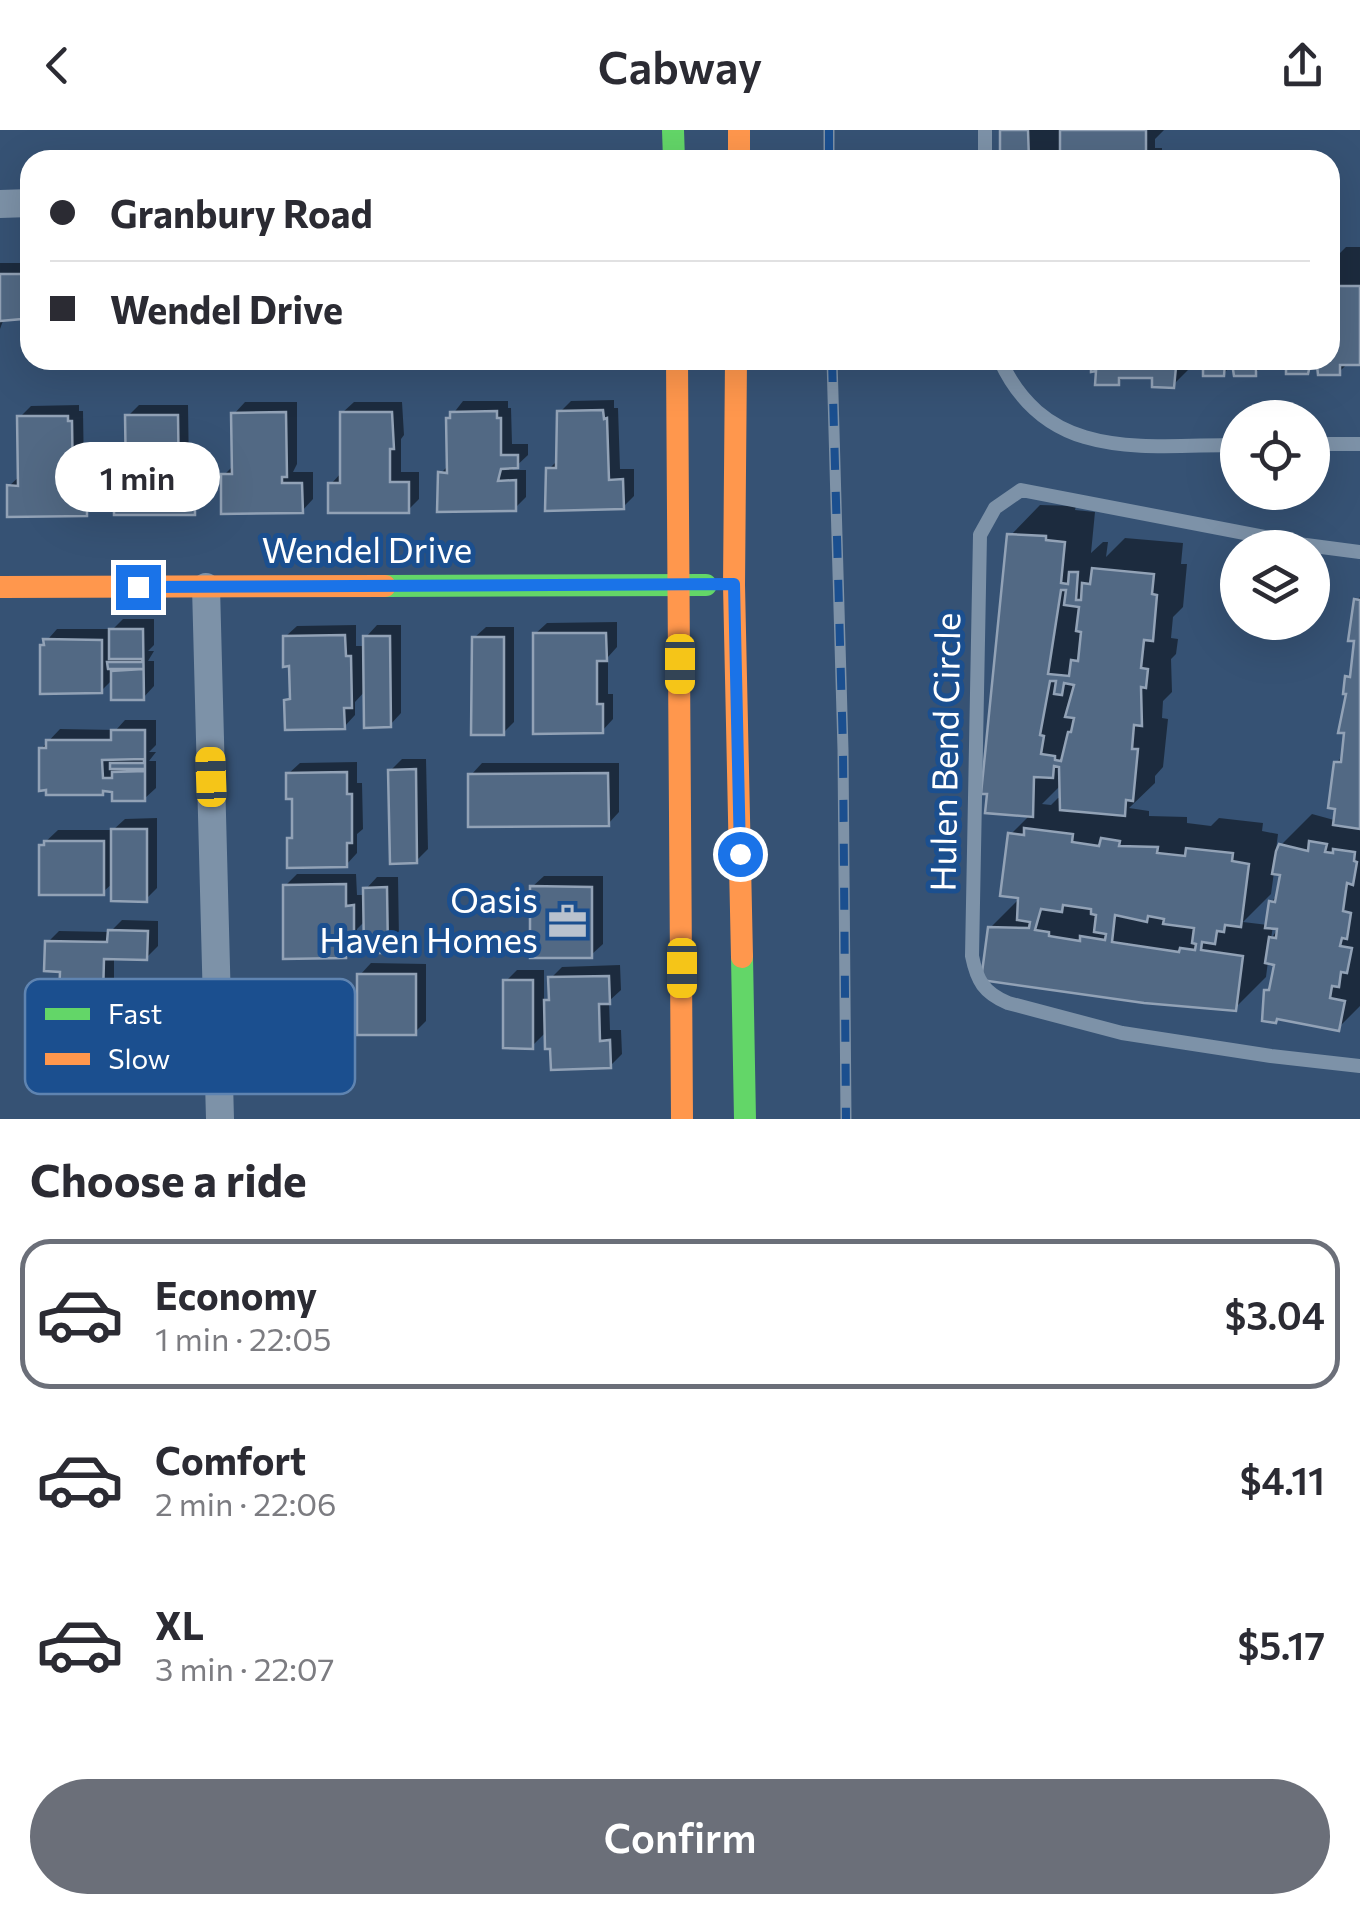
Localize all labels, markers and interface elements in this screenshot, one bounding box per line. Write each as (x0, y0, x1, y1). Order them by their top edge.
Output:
icon: back (30, 38, 85, 93)
text: Cabway (598, 38, 762, 93)
icon: share (1275, 38, 1330, 93)
text: Granbury Road (110, 189, 373, 236)
text: Wendel Drive (110, 285, 343, 332)
map controls (1220, 400, 1330, 640)
button: locate (1220, 400, 1330, 510)
callout: 1 min (56, 442, 220, 512)
text: 1 min (100, 457, 175, 497)
street label: Wendel Drive (262, 527, 472, 570)
button: layers (1220, 530, 1330, 640)
route end (116, 565, 161, 610)
street label: Hulen Bend Circle (920, 612, 967, 892)
car (665, 634, 695, 694)
car (195, 746, 227, 808)
route start (718, 832, 763, 877)
place label: Oasis Haven Homes (319, 877, 538, 960)
office icon: Oasis Haven Homes (547, 900, 589, 942)
car (667, 938, 697, 998)
legend (25, 979, 355, 1094)
text: Fast (108, 996, 162, 1030)
text: Slow (108, 1041, 170, 1075)
text: Choose a ride (30, 1151, 307, 1206)
icon: car (35, 1269, 125, 1359)
text: Economy (155, 1271, 317, 1318)
text: $3.04 (1225, 1291, 1325, 1338)
text: 1 min · 22:05 (155, 1318, 331, 1358)
icon: car (35, 1434, 125, 1524)
text: Comfort (155, 1436, 306, 1483)
text: $4.11 (1240, 1456, 1325, 1503)
text: 2 min · 22:06 (155, 1483, 337, 1523)
icon: car (35, 1599, 125, 1689)
text: XL (155, 1601, 204, 1648)
text: $5.17 (1238, 1621, 1325, 1668)
text: 3 min · 22:07 (155, 1648, 334, 1688)
button: Confirm (30, 1779, 1330, 1894)

